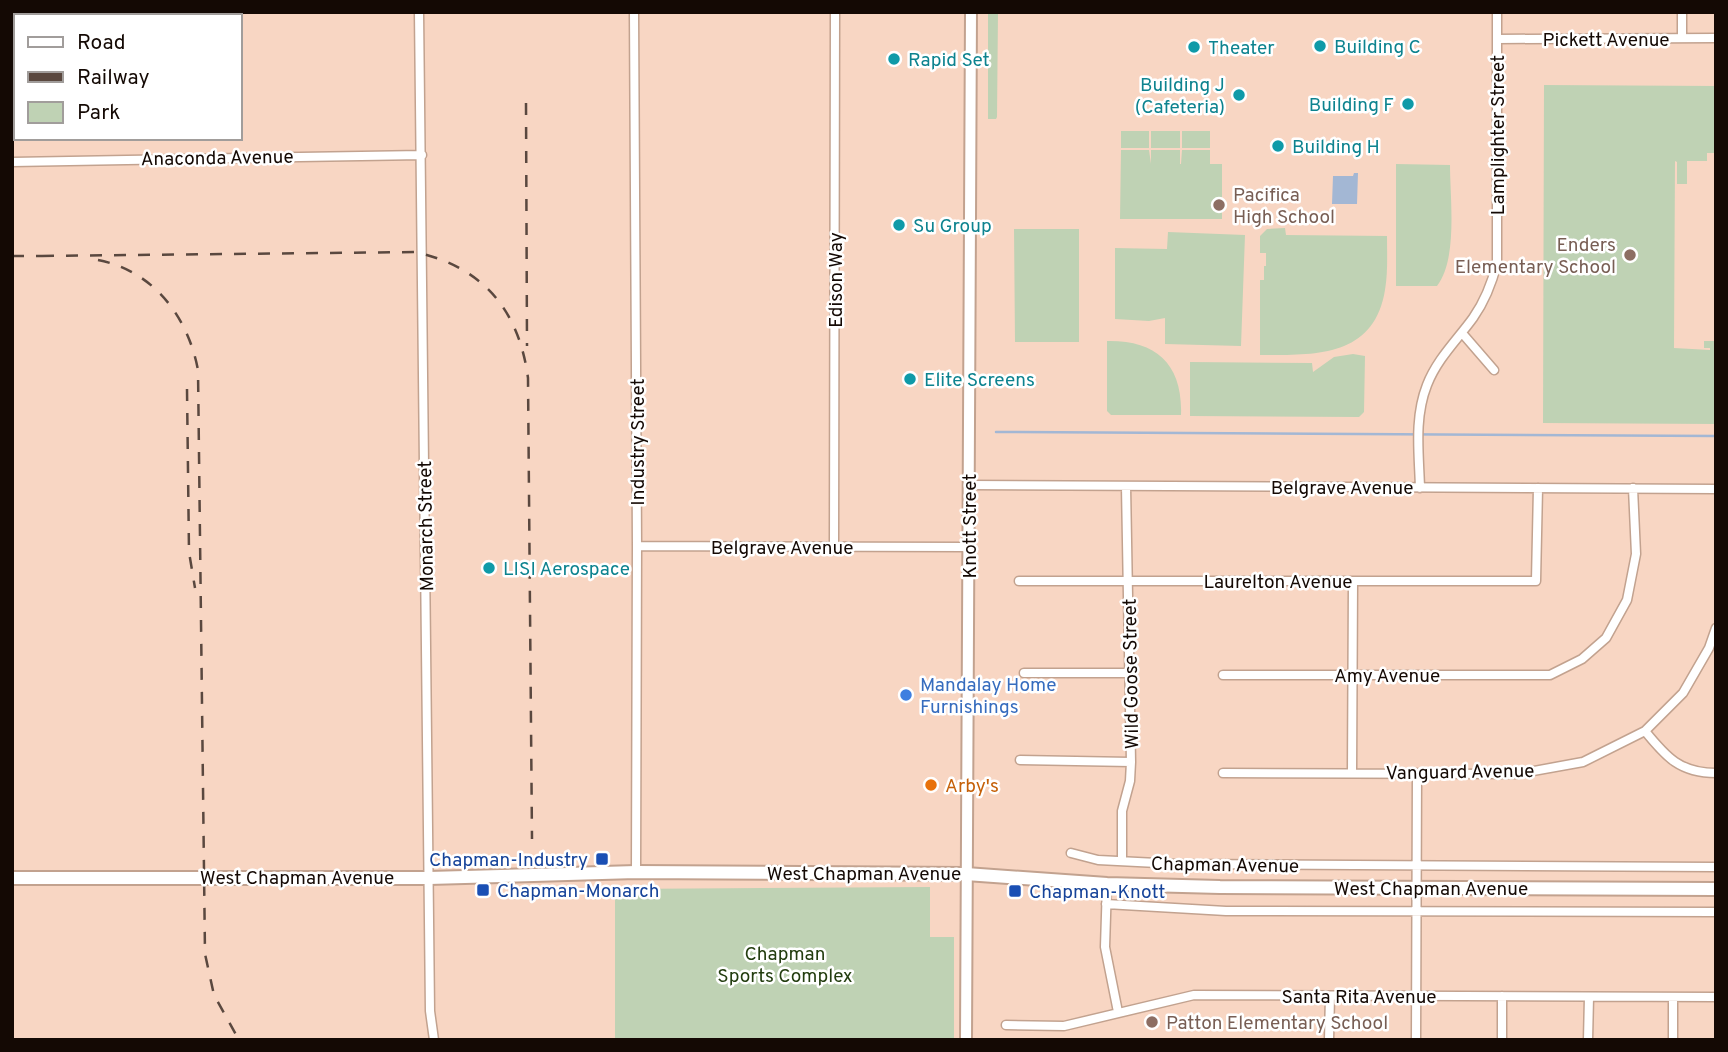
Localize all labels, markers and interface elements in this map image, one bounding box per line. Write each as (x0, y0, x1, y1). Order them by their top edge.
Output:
legend (14, 14, 242, 140)
street label: Pickett Avenue (1542, 29, 1670, 53)
text: Road (77, 30, 126, 57)
place label: Building C (1334, 36, 1421, 60)
place label: Theater (1208, 37, 1275, 61)
marker: Building C (1312, 38, 1328, 54)
marker: Theater (1186, 39, 1202, 55)
place label: Rapid Set (908, 49, 990, 73)
marker: Rapid Set (886, 51, 902, 67)
street label: Lamplighter Street (1487, 55, 1511, 215)
text: Railway (77, 65, 150, 92)
place label: Building J (Cafeteria) (1135, 74, 1225, 120)
marker: Building J (Cafeteria) (1231, 87, 1247, 103)
place label: Building F (1309, 94, 1394, 118)
marker: Building F (1400, 96, 1416, 112)
text: Park (77, 100, 120, 127)
place label: Building H (1292, 136, 1380, 160)
marker: Building H (1270, 138, 1286, 154)
street label: Anaconda Avenue (140, 146, 294, 172)
place label: Pacifica High School (1233, 184, 1335, 230)
marker: Pacifica High School (1211, 197, 1227, 213)
place label: Su Group (913, 215, 992, 239)
marker: Su Group (891, 217, 907, 233)
street label: Edison Way (825, 232, 849, 328)
place label: Enders Elementary School (1455, 234, 1616, 280)
marker: Enders Elementary School (1622, 247, 1638, 263)
place label: Elite Screens (924, 369, 1035, 393)
marker: Elite Screens (902, 371, 918, 387)
street label: Industry Street (627, 378, 651, 506)
street label: Monarch Street (414, 460, 440, 592)
street label: Knott Street (959, 474, 983, 578)
street label: Belgrave Avenue (1271, 477, 1413, 501)
street label: Belgrave Avenue (711, 537, 853, 561)
place label: LISI Aerospace (503, 558, 630, 582)
marker: LISI Aerospace (481, 560, 497, 576)
street label: Laurelton Avenue (1204, 571, 1352, 595)
street label: Wild Goose Street (1119, 598, 1145, 750)
street label: Amy Avenue (1334, 665, 1440, 689)
place label: Mandalay Home Furnishings (920, 674, 1057, 720)
marker: Mandalay Home Furnishings (898, 687, 914, 703)
street label: Vanguard Avenue (1385, 760, 1535, 786)
place label: Arby's (945, 775, 999, 799)
marker: Arby's (923, 777, 939, 793)
place label: Chapman-Industry (429, 849, 588, 873)
marker: Chapman-Industry (594, 851, 610, 867)
street label: Chapman Avenue (1151, 853, 1299, 879)
street label: West Chapman Avenue (767, 863, 961, 887)
street label: West Chapman Avenue (200, 867, 394, 891)
street label: West Chapman Avenue (1334, 878, 1528, 902)
place label: Chapman-Monarch (497, 880, 659, 904)
place label: Chapman-Knott (1029, 881, 1165, 905)
marker: Chapman-Monarch (475, 882, 491, 898)
marker: Chapman-Knott (1007, 883, 1023, 899)
park label: Chapman Sports Complex (717, 943, 853, 989)
street label: Santa Rita Avenue (1281, 986, 1437, 1010)
place label: Patton Elementary School (1166, 1012, 1388, 1036)
marker: Patton Elementary School (1144, 1014, 1160, 1030)

